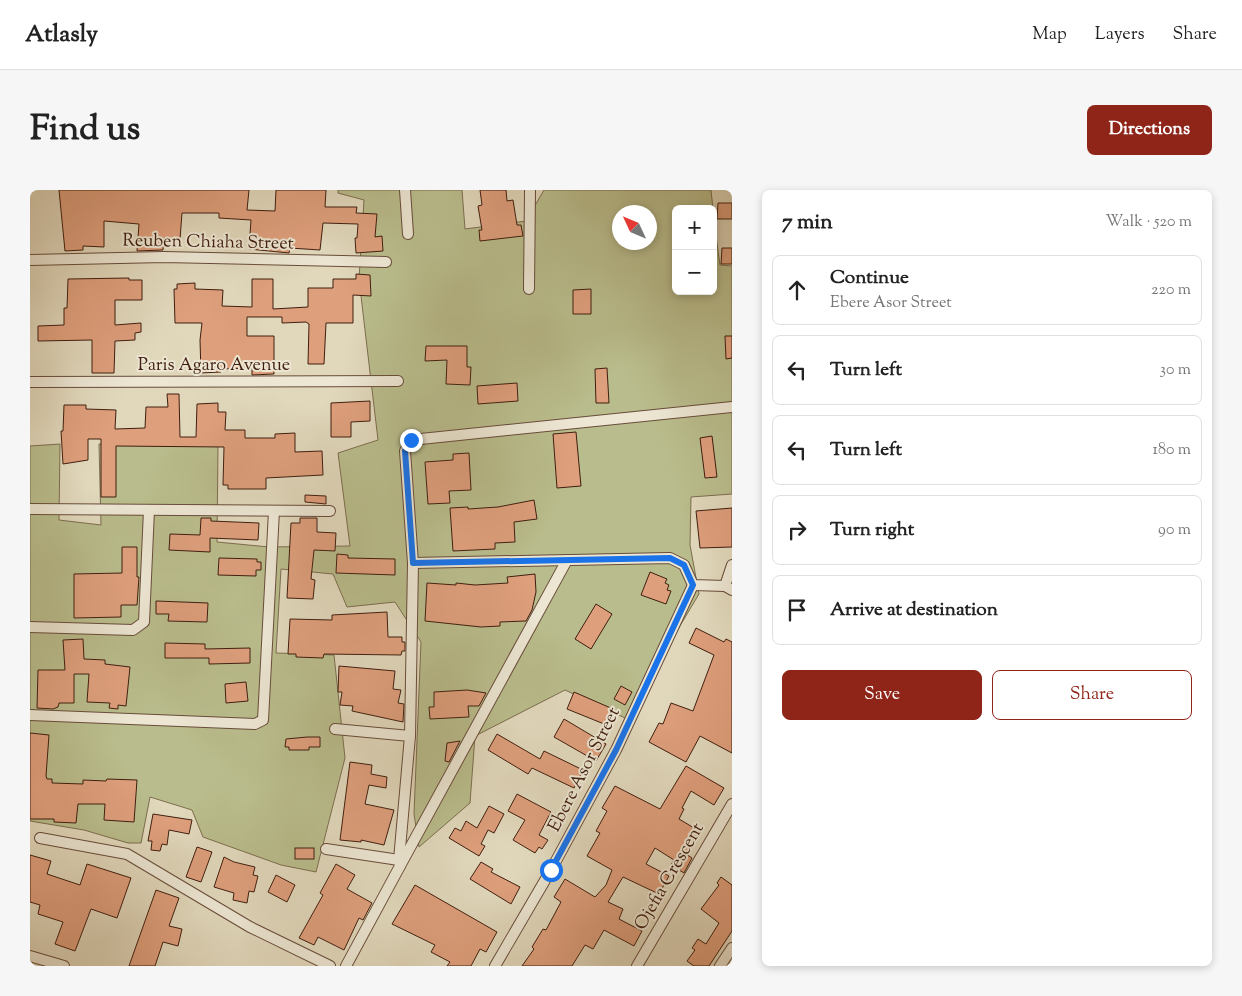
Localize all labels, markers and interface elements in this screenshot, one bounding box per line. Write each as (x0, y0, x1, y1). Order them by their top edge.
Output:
text: Atlasly (25, 18, 98, 52)
text: Map (1032, 22, 1067, 48)
text: Layers (1095, 22, 1145, 48)
text: Share (1173, 22, 1217, 48)
text: Find us (30, 105, 140, 156)
button: Directions (1087, 105, 1212, 155)
north arrow (612, 205, 657, 250)
map controls (672, 205, 717, 295)
button: + (672, 205, 717, 250)
text: 7 min (782, 208, 833, 238)
text: Walk · 520 m (1106, 211, 1192, 234)
street label: Reuben Chiaha Street (122, 229, 294, 257)
button: − (672, 250, 717, 295)
text: Continue (830, 265, 909, 292)
icon: ahead (783, 276, 811, 304)
text: 220 m (1151, 279, 1191, 302)
text: Ebere Asor Street (830, 292, 952, 315)
street label: Paris Agaro Avenue (138, 353, 290, 379)
icon: left (783, 356, 811, 384)
text: Turn left (830, 357, 902, 384)
text: 30 m (1160, 359, 1191, 382)
route end (400, 429, 423, 452)
icon: left (783, 436, 811, 464)
text: Turn left (830, 437, 902, 464)
text: 180 m (1152, 439, 1191, 462)
icon: right (783, 516, 811, 544)
text: Turn right (830, 517, 914, 544)
text: 90 m (1158, 519, 1191, 542)
icon: arrive (783, 596, 811, 624)
text: Arrive at destination (830, 597, 998, 624)
button: Save (782, 670, 982, 720)
button: Share (992, 670, 1192, 720)
street label: Ebere Asor Street (542, 703, 628, 837)
street label: Ojefia Crescent (629, 818, 711, 936)
route start (540, 859, 563, 882)

